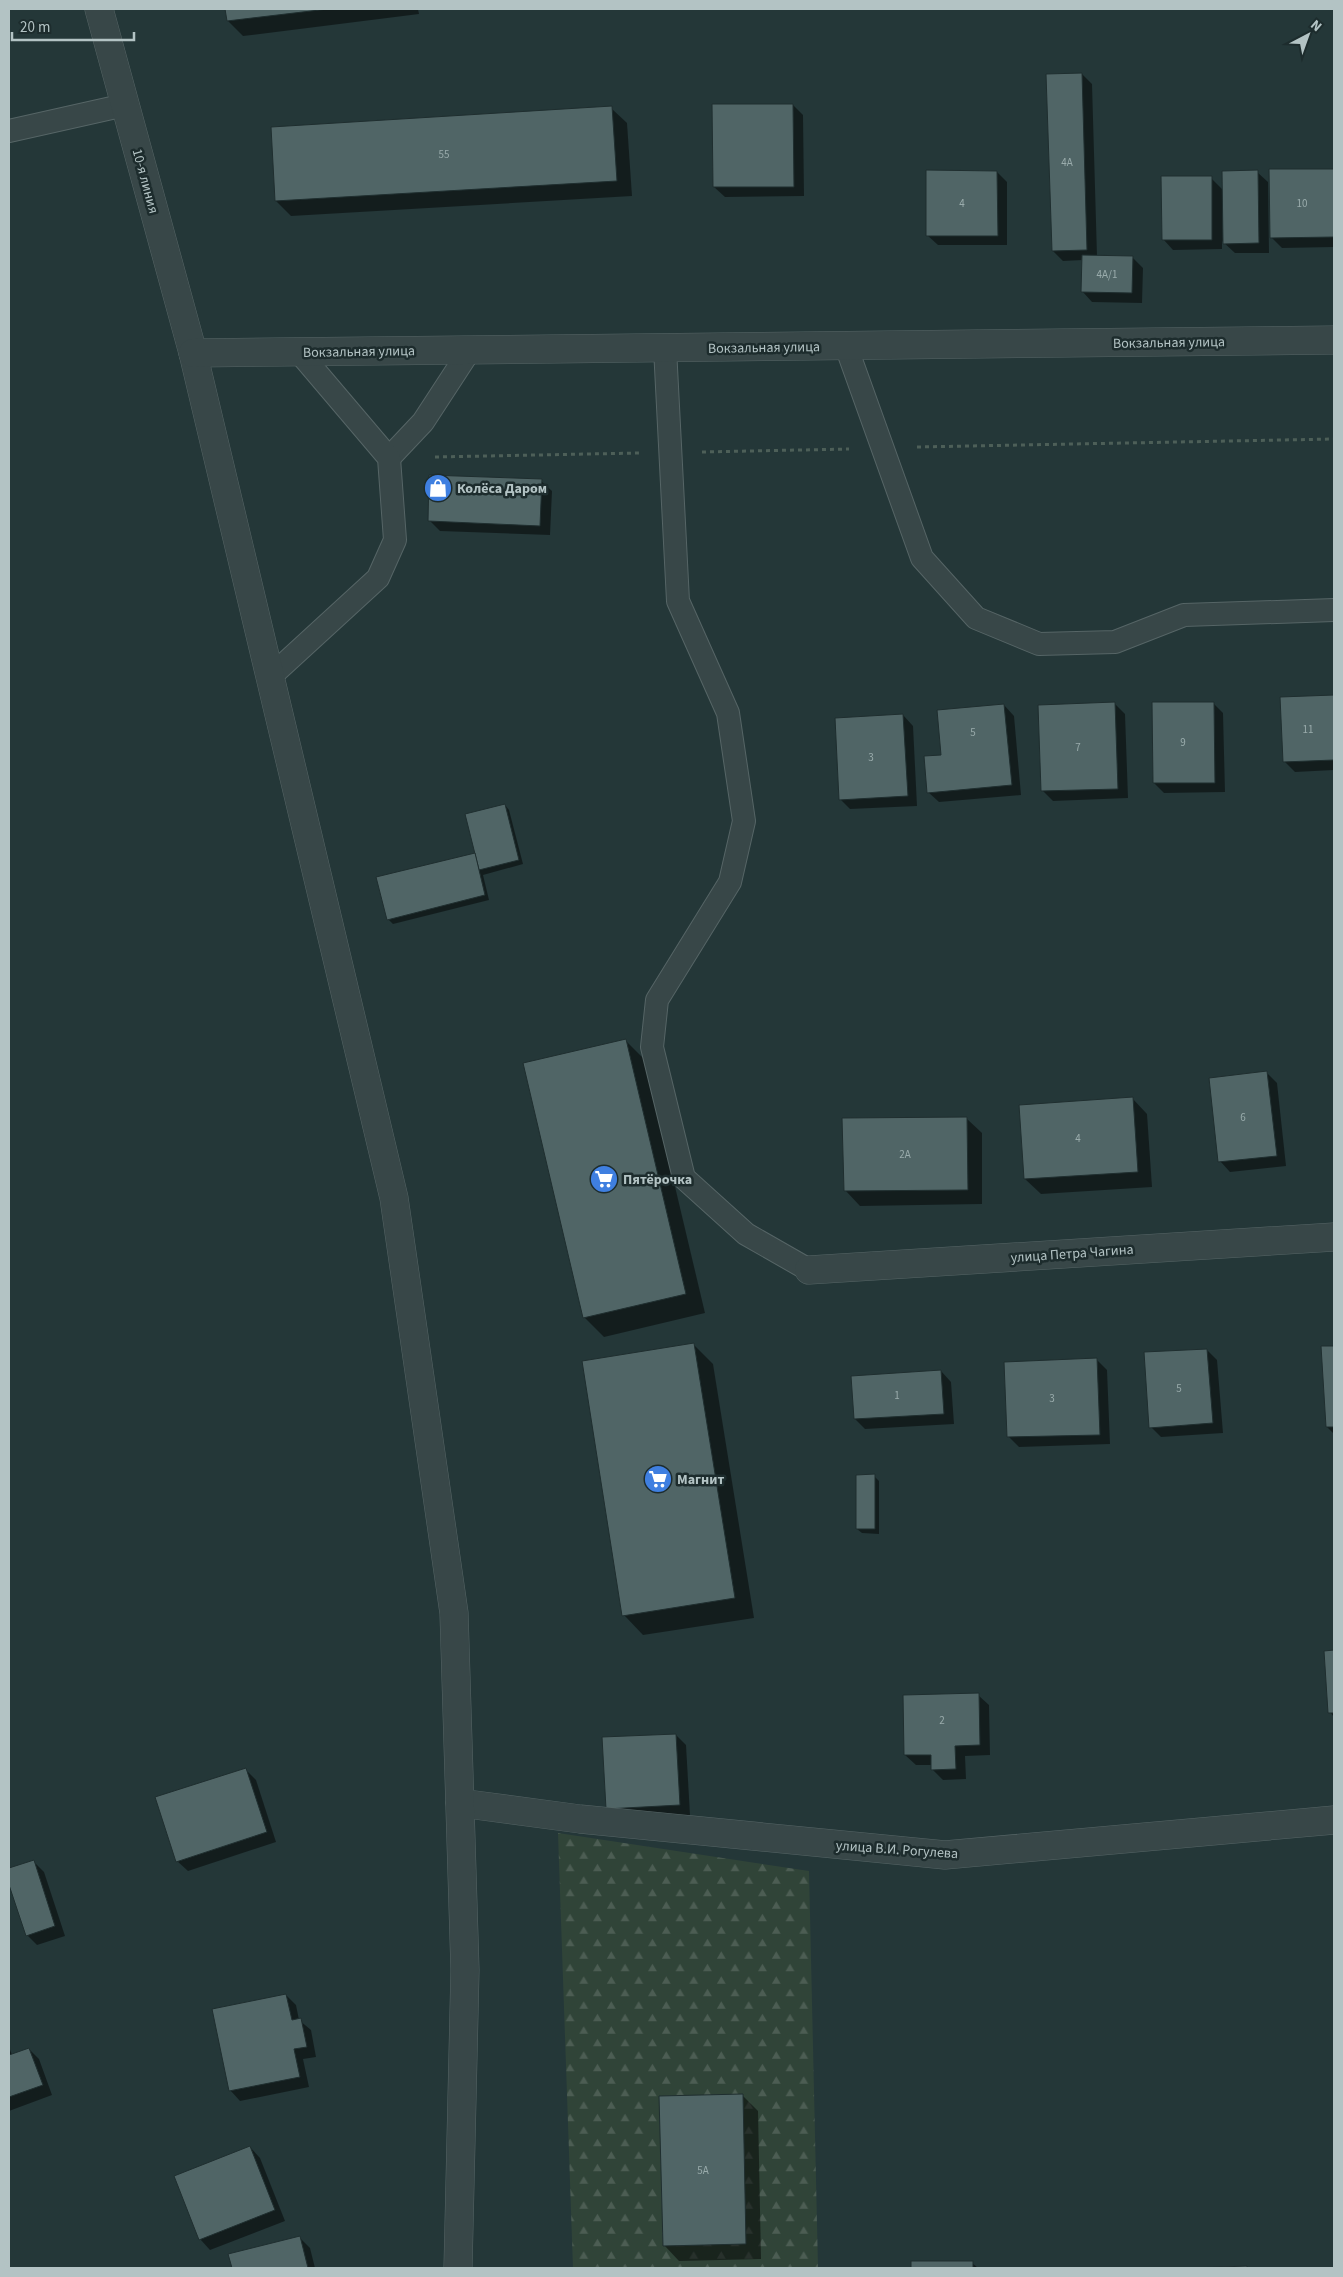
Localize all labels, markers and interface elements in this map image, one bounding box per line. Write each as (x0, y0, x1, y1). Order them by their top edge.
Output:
scale bar (12, 10, 135, 42)
north arrow (1283, 10, 1333, 60)
text: N (1306, 15, 1326, 37)
text: 20 m (20, 17, 50, 38)
street label: 10-я линия (127, 147, 163, 216)
house number: 55 (439, 147, 449, 162)
house number: 4А (1061, 155, 1073, 170)
house number: 4 (959, 196, 965, 211)
house number: 10 (1297, 196, 1307, 211)
house number: 4А/1 (1097, 267, 1117, 282)
street label: Вокзальная улица (1113, 332, 1225, 354)
street label: Вокзальная улица (708, 337, 820, 359)
street label: Вокзальная улица (303, 341, 415, 363)
shop icon: Колёса Даром (423, 473, 453, 503)
place label: Колёса Даром (457, 479, 547, 499)
house number: 11 (1303, 722, 1313, 737)
house number: 5 (970, 725, 976, 740)
house number: 9 (1180, 735, 1186, 750)
house number: 7 (1075, 740, 1081, 755)
house number: 3 (868, 750, 874, 765)
house number: 6 (1240, 1110, 1246, 1125)
house number: 4 (1075, 1131, 1081, 1146)
house number: 2А (899, 1147, 911, 1162)
supermarket icon: Пятёрочка (589, 1164, 619, 1194)
place label: Пятёрочка (623, 1170, 692, 1190)
street label: улица Петра Чагина (1010, 1240, 1134, 1268)
house number: 5 (1176, 1381, 1182, 1396)
house number: 1 (894, 1388, 900, 1403)
house number: 3 (1049, 1391, 1055, 1406)
supermarket icon: Магнит (643, 1464, 673, 1494)
place label: Магнит (677, 1470, 724, 1490)
house number: 2 (939, 1713, 945, 1728)
street label: улица В.И. Рогулева (835, 1836, 959, 1864)
house number: 5А (697, 2163, 709, 2178)

